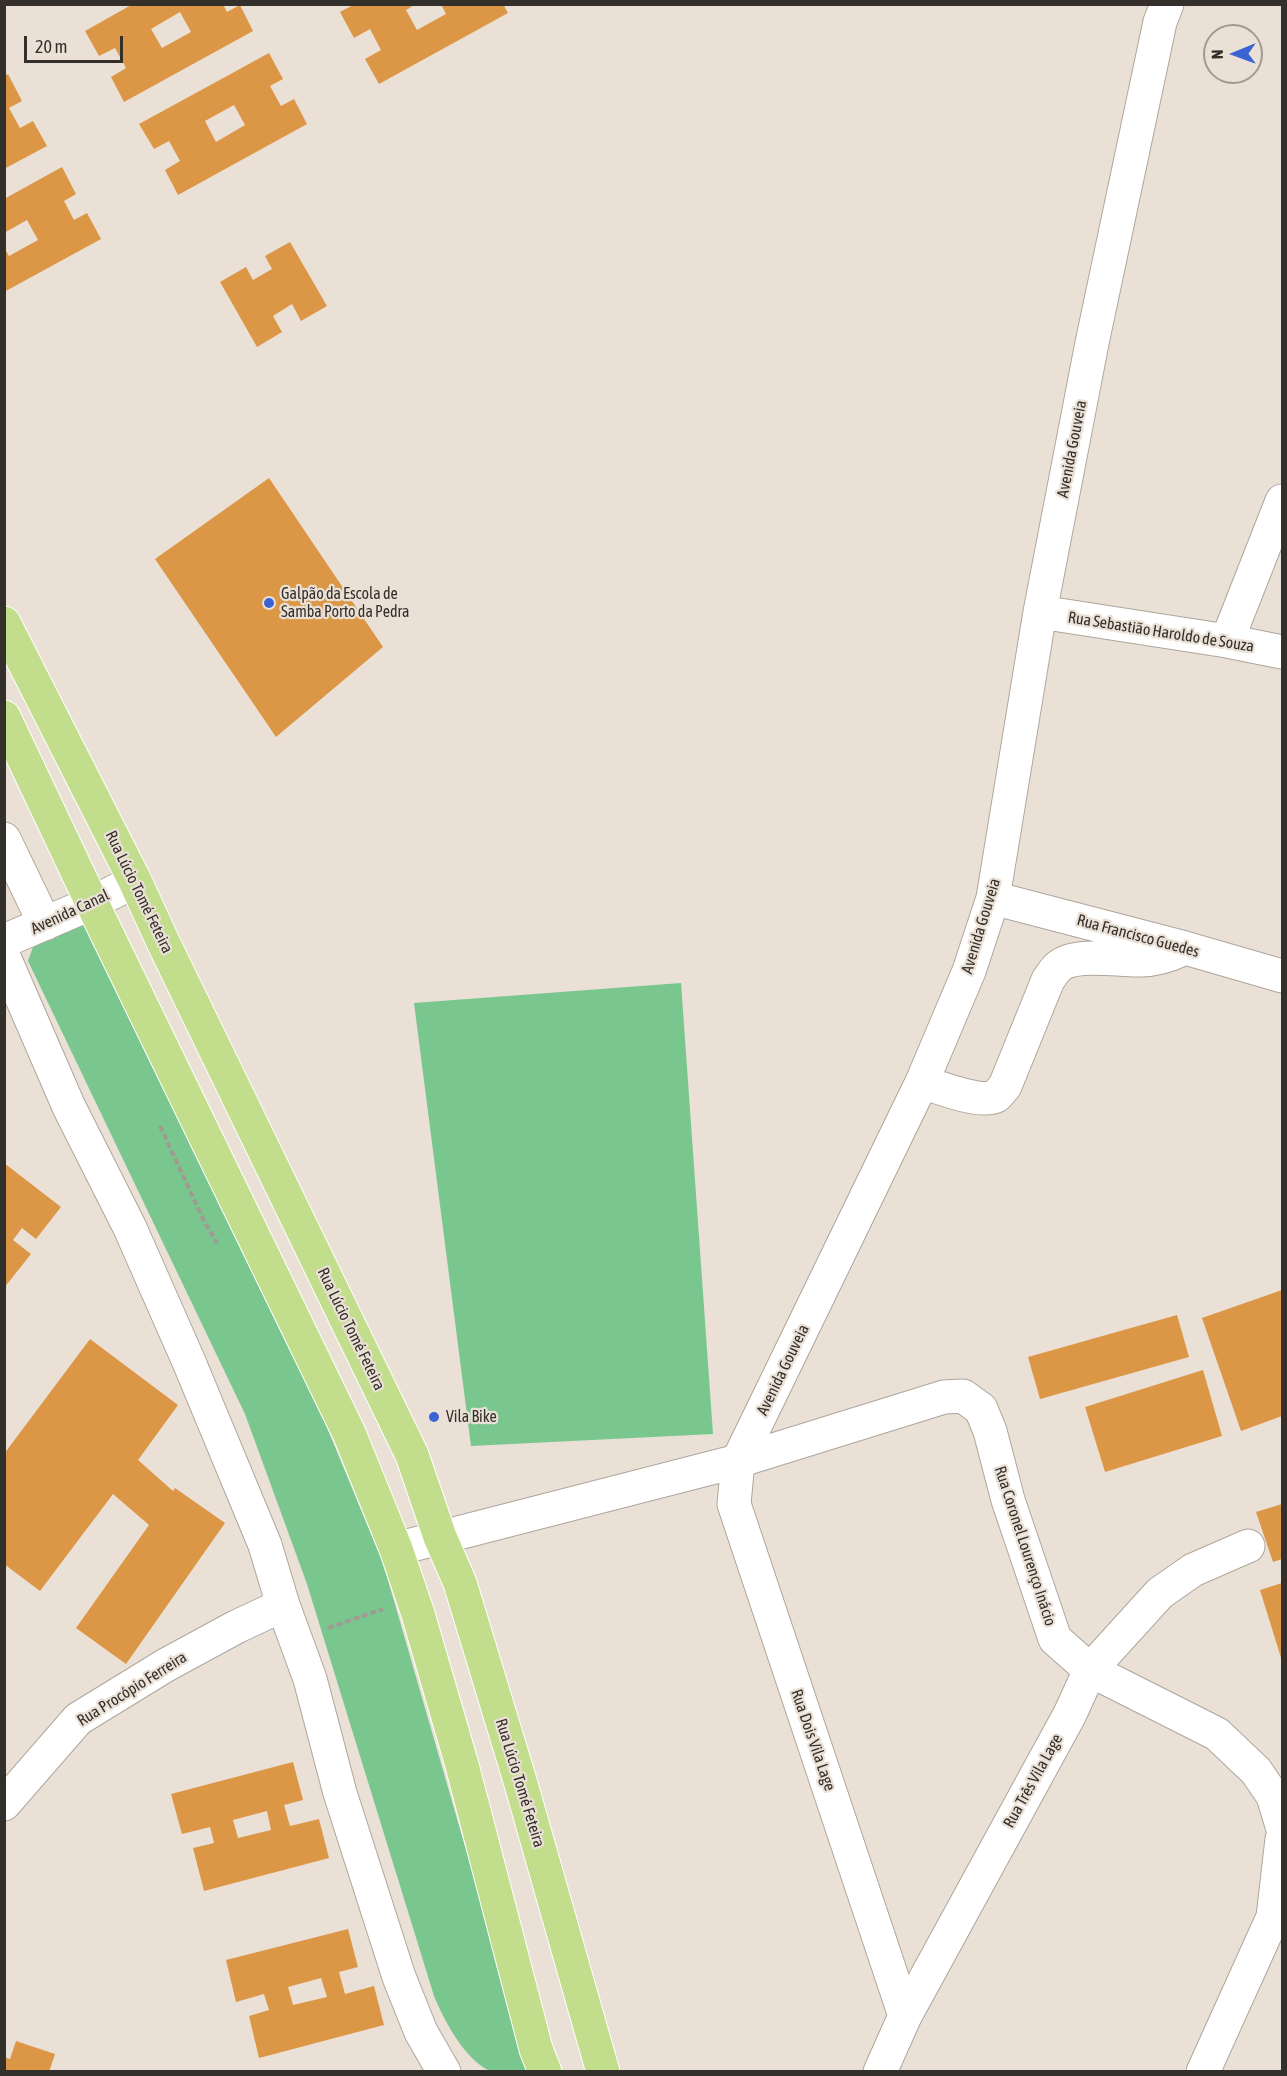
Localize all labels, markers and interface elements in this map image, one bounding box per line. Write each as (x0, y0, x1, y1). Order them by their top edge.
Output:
scale bar (27, 24, 126, 62)
north arrow (1203, 24, 1263, 84)
text: 20 m (35, 36, 67, 57)
text: N (1208, 49, 1226, 59)
street label: Avenida Gouveia (1053, 399, 1091, 499)
place label: Galpão da Escola de Samba Porto da Pedra (281, 584, 409, 622)
marker: Galpão da Escola de Samba Porto da Pedra (262, 596, 276, 610)
street label: Rua Sebastião Haroldo de Souza (1067, 608, 1255, 656)
street label: Rua Lúcio Tomé Feteira (101, 828, 177, 956)
street label: Avenida Gouveia (957, 876, 1005, 976)
street label: Avenida Canal (28, 885, 112, 939)
street label: Rua Francisco Guedes (1075, 910, 1201, 962)
street label: Rua Lúcio Tomé Feteira (313, 1265, 389, 1393)
street label: Avenida Gouveia (753, 1321, 813, 1419)
place label: Vila Bike (446, 1407, 497, 1427)
marker: Vila Bike (427, 1410, 441, 1424)
street label: Rua Coronel Lourenço Inácio (990, 1464, 1060, 1628)
street label: Rua Procópio Ferreira (74, 1648, 190, 1730)
street label: Rua Dois Vila Lage (787, 1687, 839, 1793)
street label: Rua Lúcio Tomé Feteira (491, 1716, 549, 1850)
street label: Rua Três Vila Lage (999, 1731, 1067, 1831)

